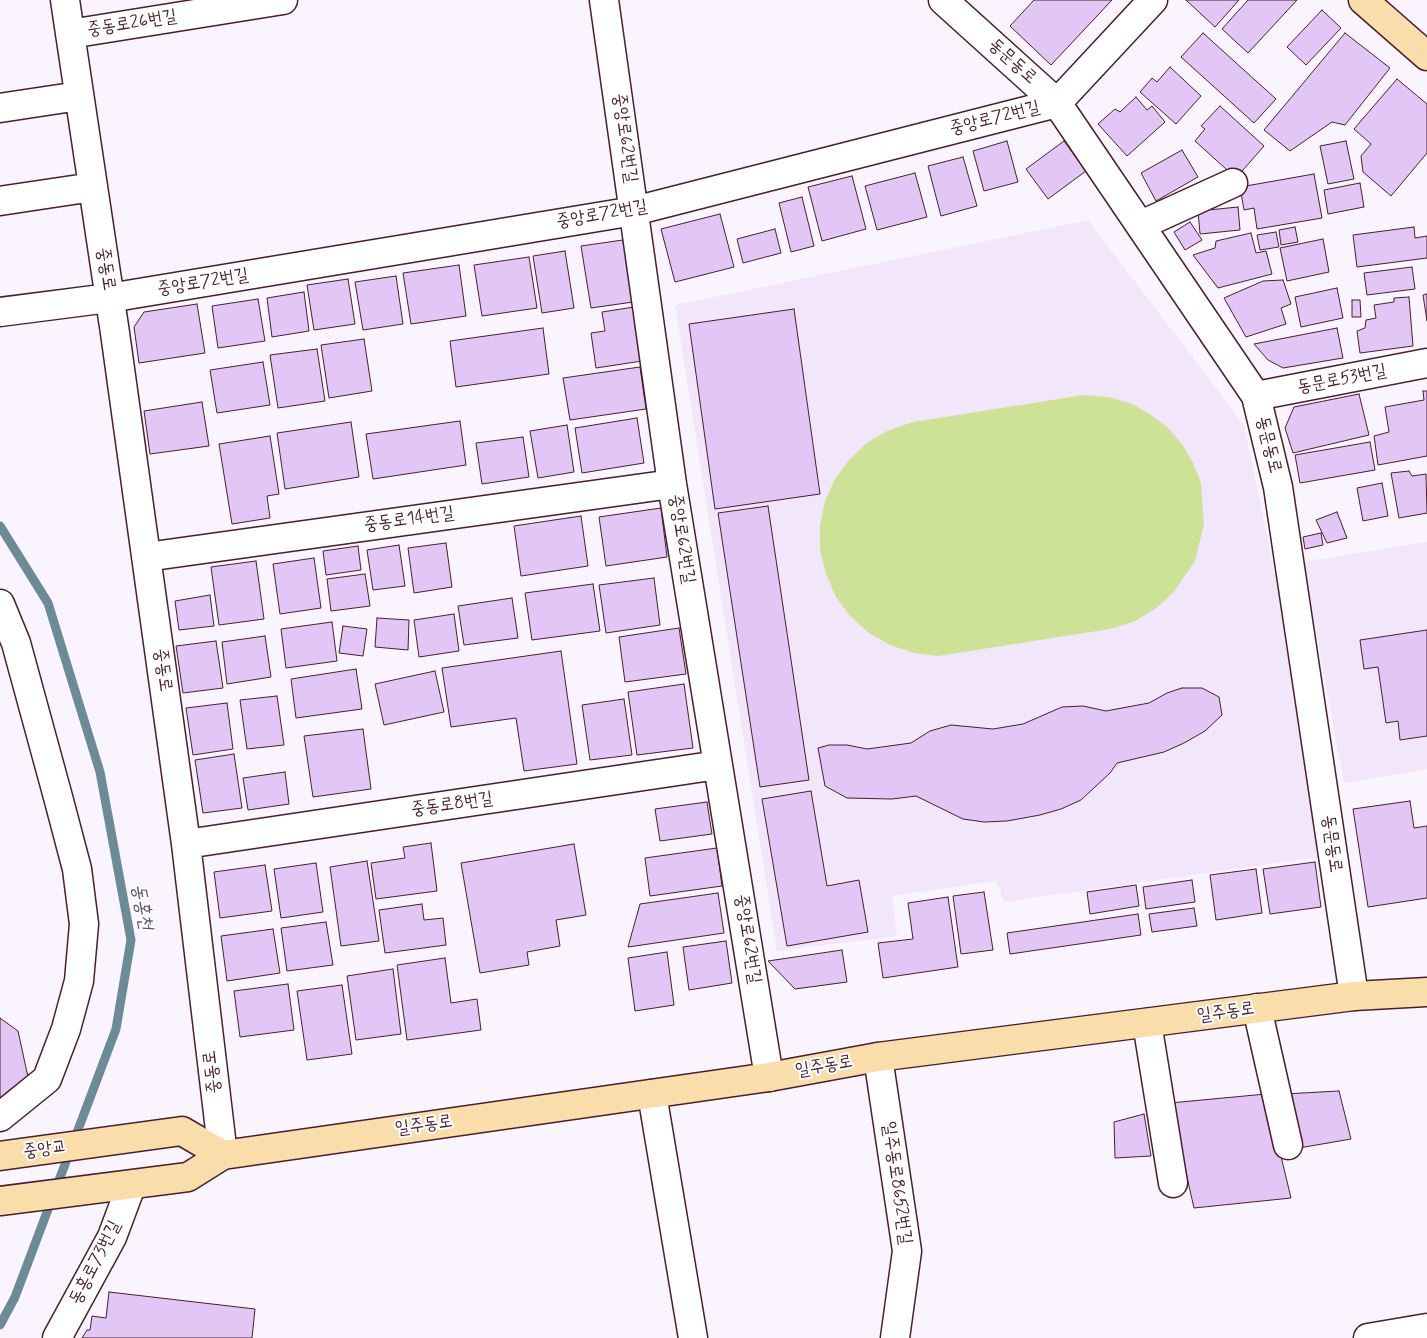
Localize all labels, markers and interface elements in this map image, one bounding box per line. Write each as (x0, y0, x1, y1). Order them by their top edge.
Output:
street label: 중동로26번길 (86, 6, 178, 42)
street label: 동문동로 (983, 35, 1041, 89)
street label: 중앙로62번길 (607, 92, 641, 184)
street label: 중앙로72번길 (948, 97, 1042, 141)
street label: 중앙로72번길 (555, 196, 649, 234)
street label: 중동로 (91, 246, 119, 292)
street label: 중앙로72번길 (156, 265, 250, 301)
street label: 동문로53번길 (1295, 361, 1389, 399)
street label: 동문동로 (1251, 414, 1285, 476)
street label: 중앙로62번길 (663, 493, 699, 585)
street label: 중동로14번길 (362, 503, 456, 537)
street label: 중동로 (148, 647, 176, 693)
street label: 중동로8번길 (410, 789, 494, 821)
street label: 동문동로 (1316, 814, 1346, 874)
water label: 동홍천 (126, 882, 156, 932)
street label: 중앙로62번길 (729, 893, 765, 985)
street label: 일주동로 (1196, 998, 1256, 1028)
street label: 중동로 (200, 1049, 226, 1095)
street label: 일주동로 (794, 1051, 854, 1083)
street label: 일주동로 (394, 1111, 454, 1141)
street label: 일주동로8652번길 (877, 1120, 915, 1246)
street label: 중앙교 (22, 1136, 68, 1164)
street label: 동홍로73번길 (66, 1217, 126, 1309)

